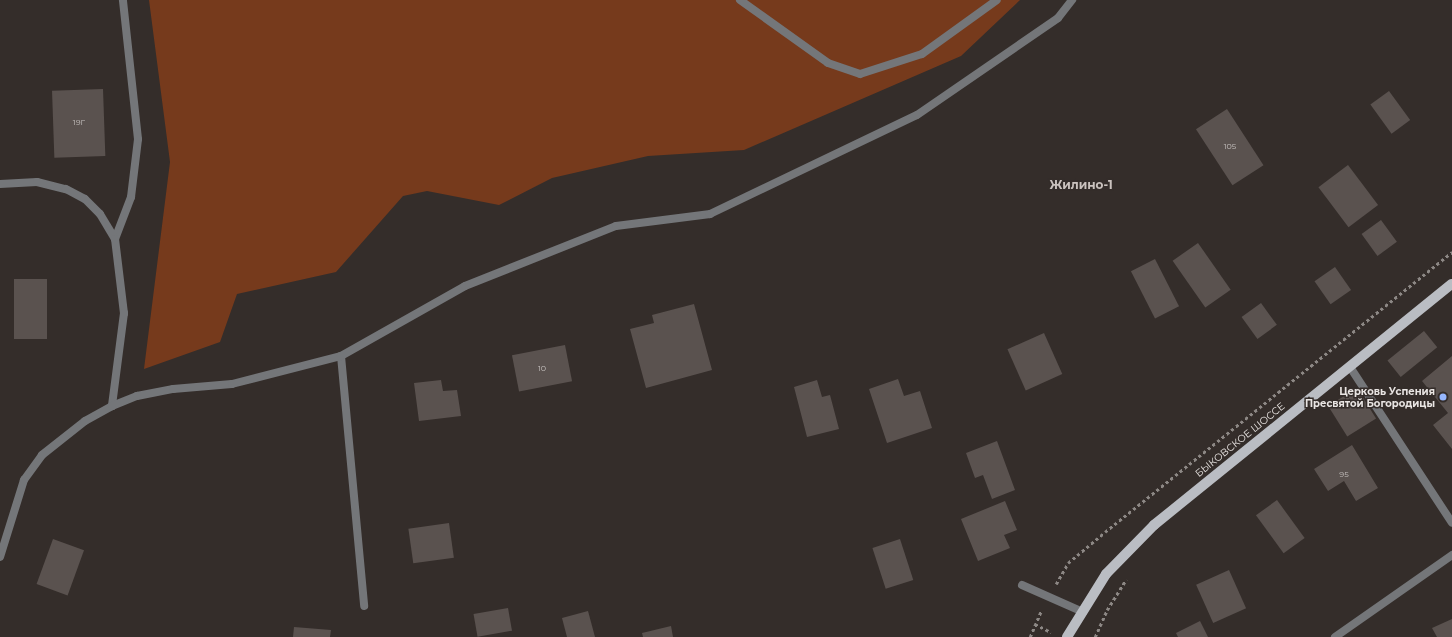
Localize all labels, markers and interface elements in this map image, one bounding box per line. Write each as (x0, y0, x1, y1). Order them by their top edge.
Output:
house number: 19Г (73, 118, 85, 128)
house number: 105 (1224, 142, 1236, 152)
district label: Жилино-1 (1049, 178, 1113, 192)
house number: 10 (538, 364, 546, 374)
place label: Церковь Успения Пресвятой Богородицы (1305, 385, 1435, 408)
marker: Церковь Успения Пресвятой Богородицы (1438, 392, 1448, 402)
street label: БЫКОВСКОЕ ШОССЕ (1193, 400, 1287, 480)
house number: 95 (1339, 470, 1349, 480)

